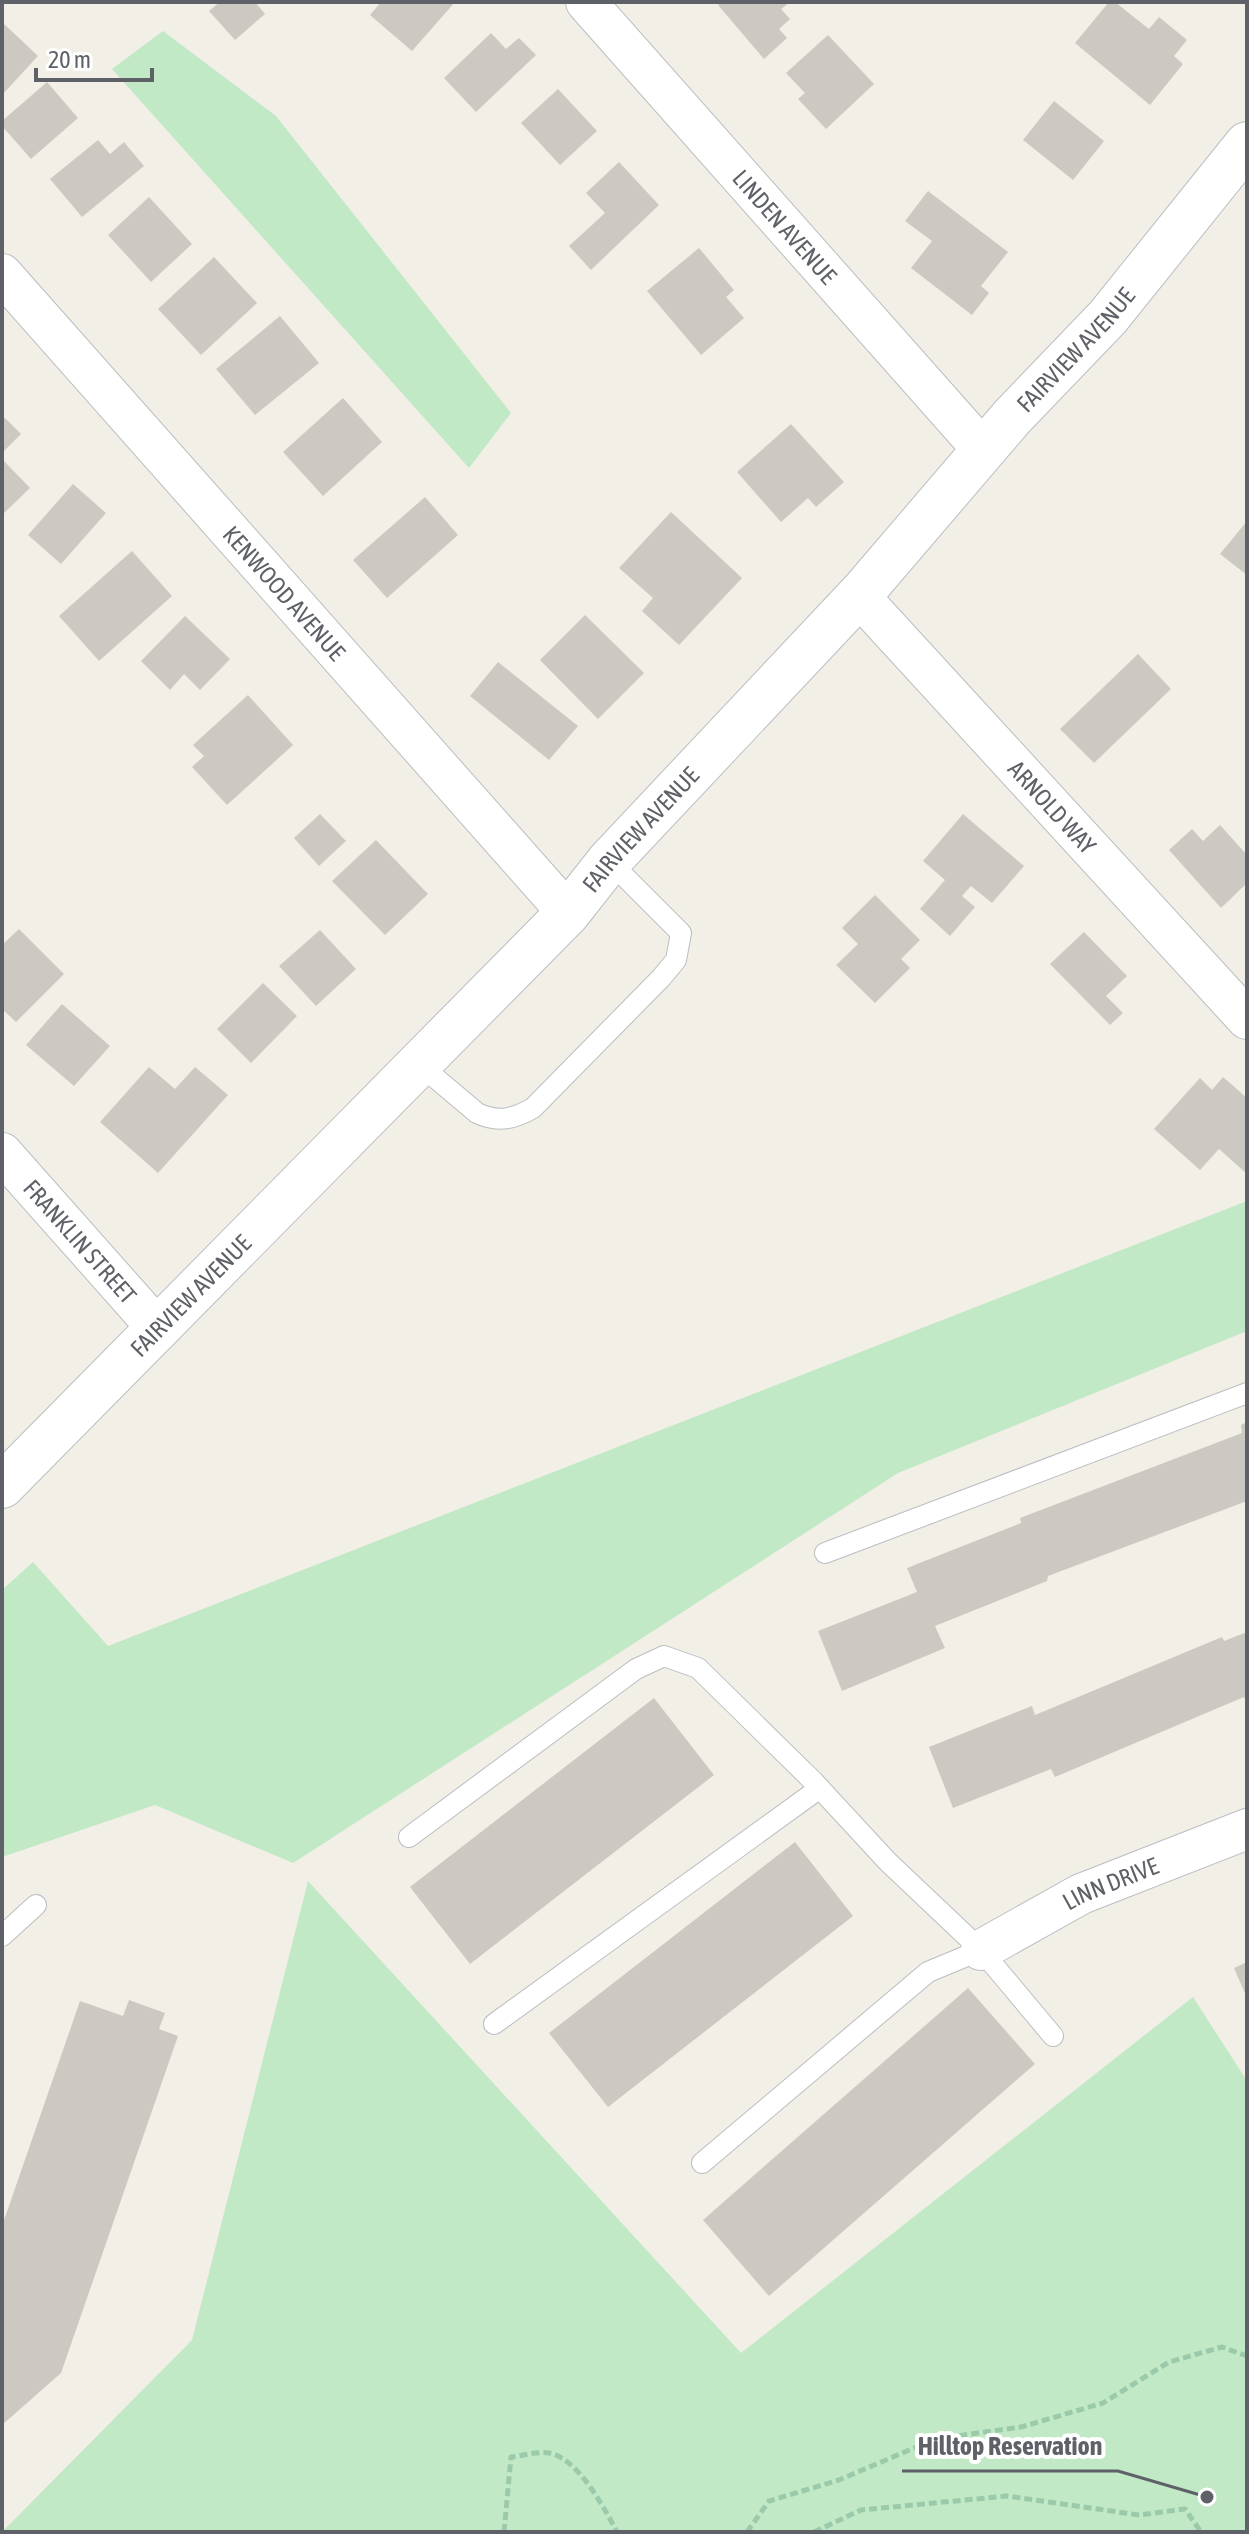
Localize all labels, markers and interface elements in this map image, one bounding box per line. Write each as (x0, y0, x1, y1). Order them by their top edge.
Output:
scale bar (36, 32, 152, 82)
text: 20 m (48, 46, 91, 73)
street label: LINDEN AVENUE (728, 164, 842, 289)
street label: FAIRVIEW AVENUE (1011, 282, 1140, 417)
street label: KENWOOD AVENUE (218, 520, 351, 665)
street label: ARNOLD WAY (1003, 755, 1102, 859)
street label: FAIRVIEW AVENUE (576, 761, 704, 897)
street label: FRANKLIN STREET (18, 1174, 142, 1309)
street label: FAIRVIEW AVENUE (125, 1229, 256, 1362)
street label: LINN DRIVE (1058, 1852, 1162, 1915)
callout: Hilltop Reservation (902, 2421, 1118, 2471)
text: Hilltop Reservation (918, 2431, 1102, 2461)

